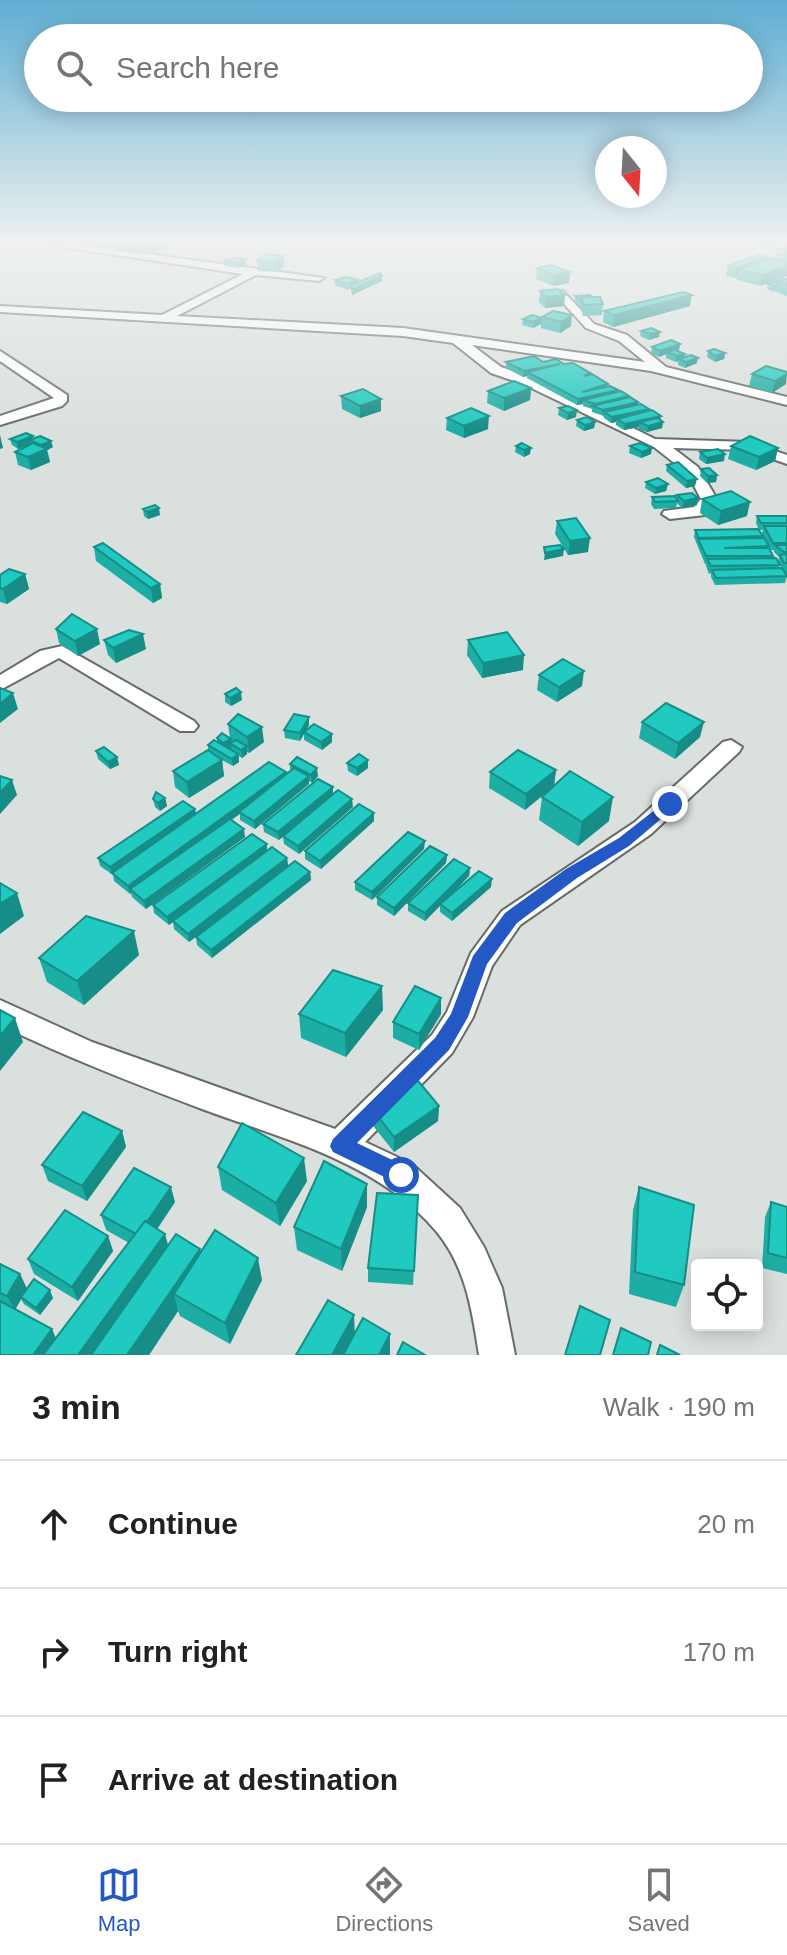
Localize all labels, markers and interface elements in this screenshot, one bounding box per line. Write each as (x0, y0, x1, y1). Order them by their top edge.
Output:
search box (24, 24, 763, 112)
icon: search (52, 46, 96, 90)
text: Search here (116, 51, 279, 84)
north arrow (595, 136, 667, 208)
route end (652, 786, 688, 822)
route start (383, 1157, 419, 1193)
map controls (691, 1259, 763, 1331)
button: locate (691, 1259, 763, 1331)
text: 3 min (32, 1388, 121, 1426)
text: Walk · 190 m (603, 1392, 755, 1422)
icon: ahead (32, 1502, 76, 1546)
text: Continue (108, 1507, 238, 1540)
text: 20 m (697, 1509, 755, 1539)
icon: right (32, 1630, 76, 1674)
text: Turn right (108, 1635, 247, 1668)
text: 170 m (683, 1637, 755, 1667)
icon: arrive (32, 1758, 76, 1802)
text: Arrive at destination (108, 1763, 398, 1796)
tab: Map (97, 1863, 141, 1937)
tab: Directions (335, 1863, 433, 1937)
tab: Saved (627, 1863, 690, 1937)

